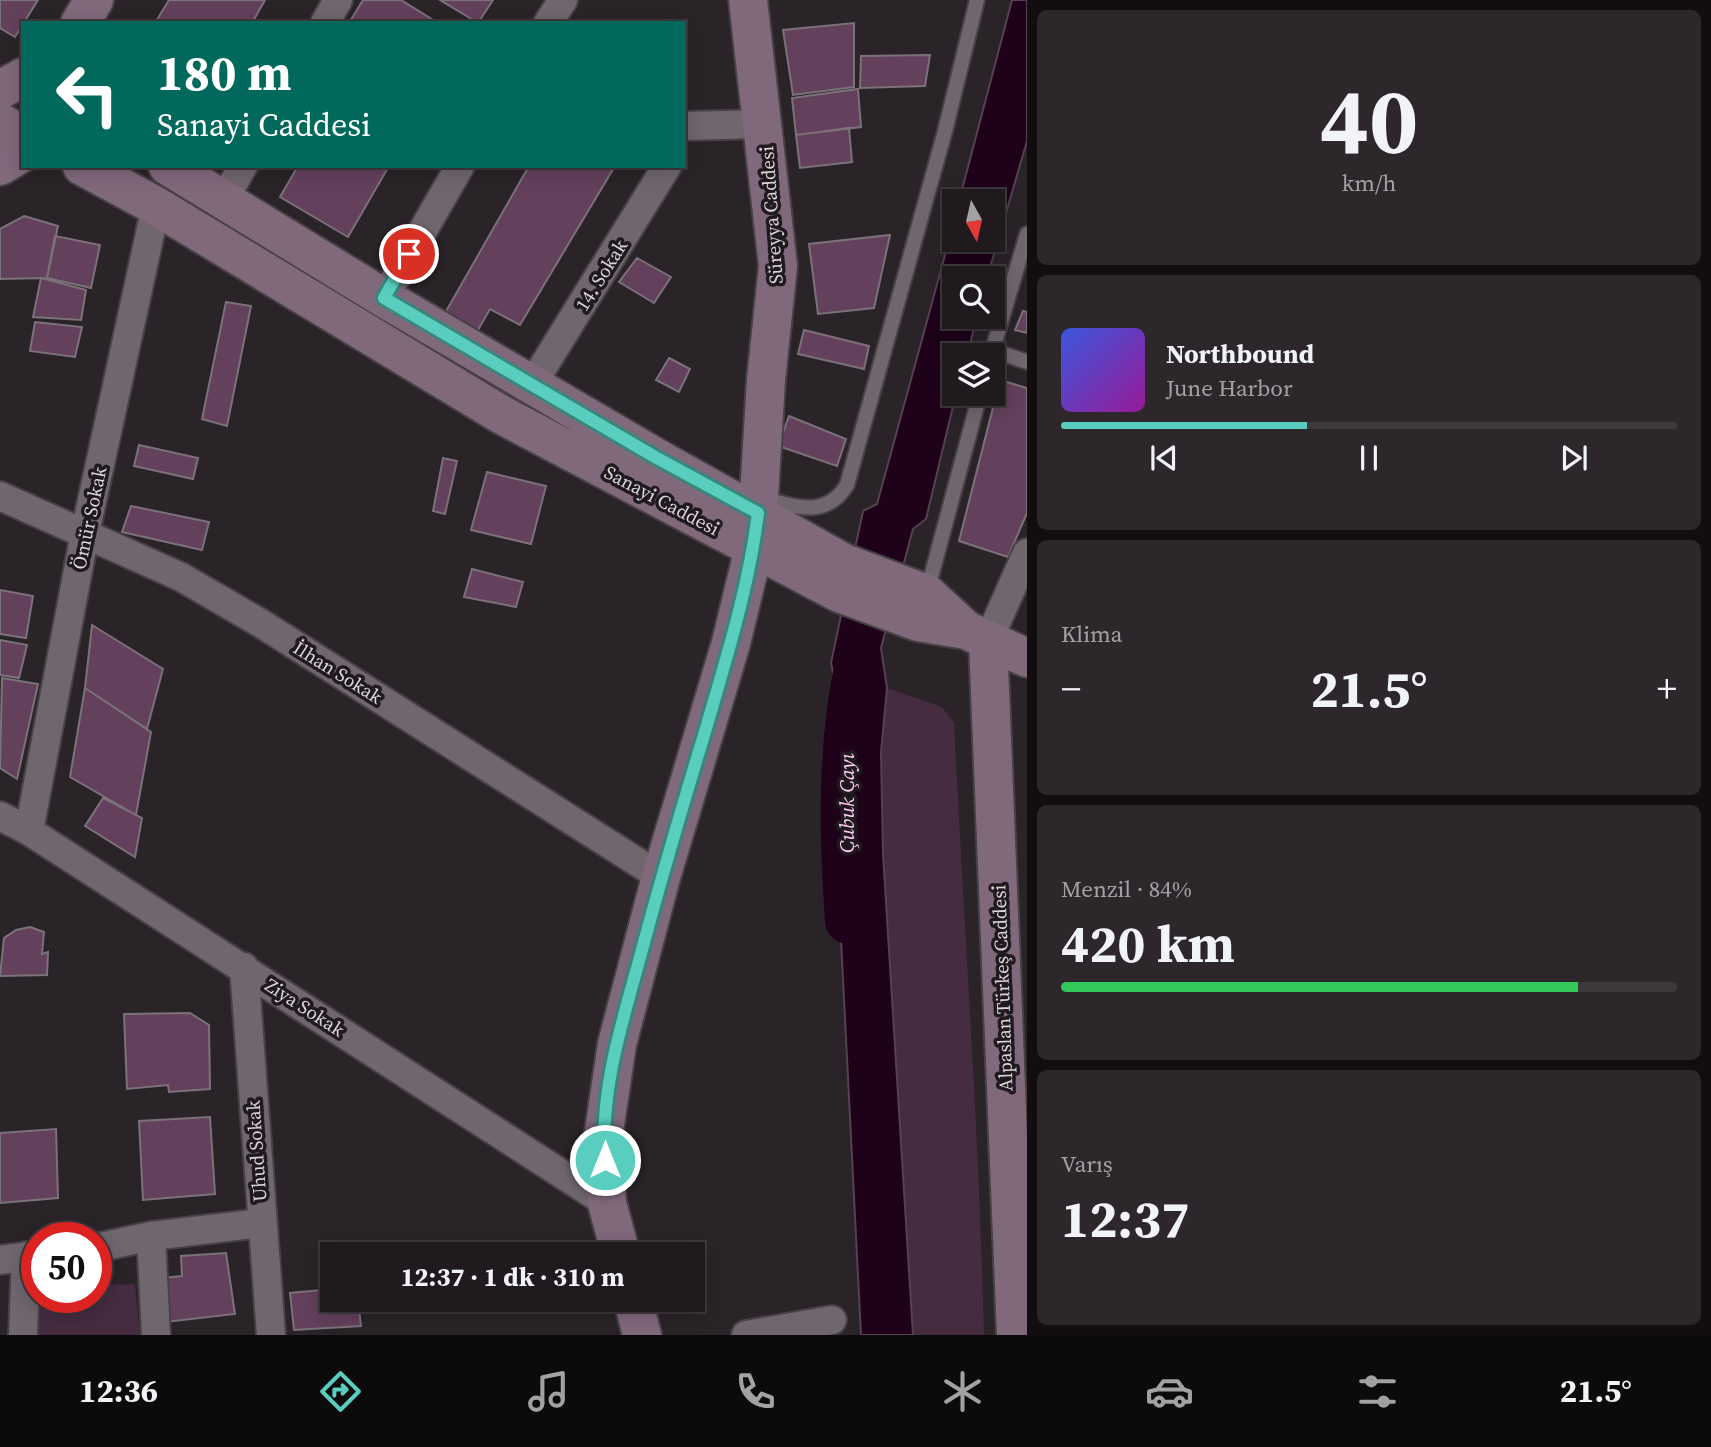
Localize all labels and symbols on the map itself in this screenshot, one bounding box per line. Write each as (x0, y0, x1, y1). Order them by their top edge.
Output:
street label: Süreyya Caddesi (753, 145, 789, 285)
north arrow (942, 189, 1004, 252)
pin (379, 224, 439, 284)
street label: 14. Sokak (569, 234, 633, 316)
street label: Sanayi Caddesi (600, 459, 724, 541)
street label: Ömür Sokak (65, 464, 113, 572)
street label: İlhan Sokak (289, 634, 388, 710)
water label: Çubuk Çayı (832, 752, 861, 853)
street label: Alpaslan Türkeş Caddesi (985, 884, 1019, 1092)
street label: Ziya Sokak (260, 972, 350, 1043)
street label: Uhud Sokak (239, 1099, 273, 1203)
position arrow (568, 1123, 642, 1197)
speed limit sign: 50 (21, 1222, 112, 1313)

